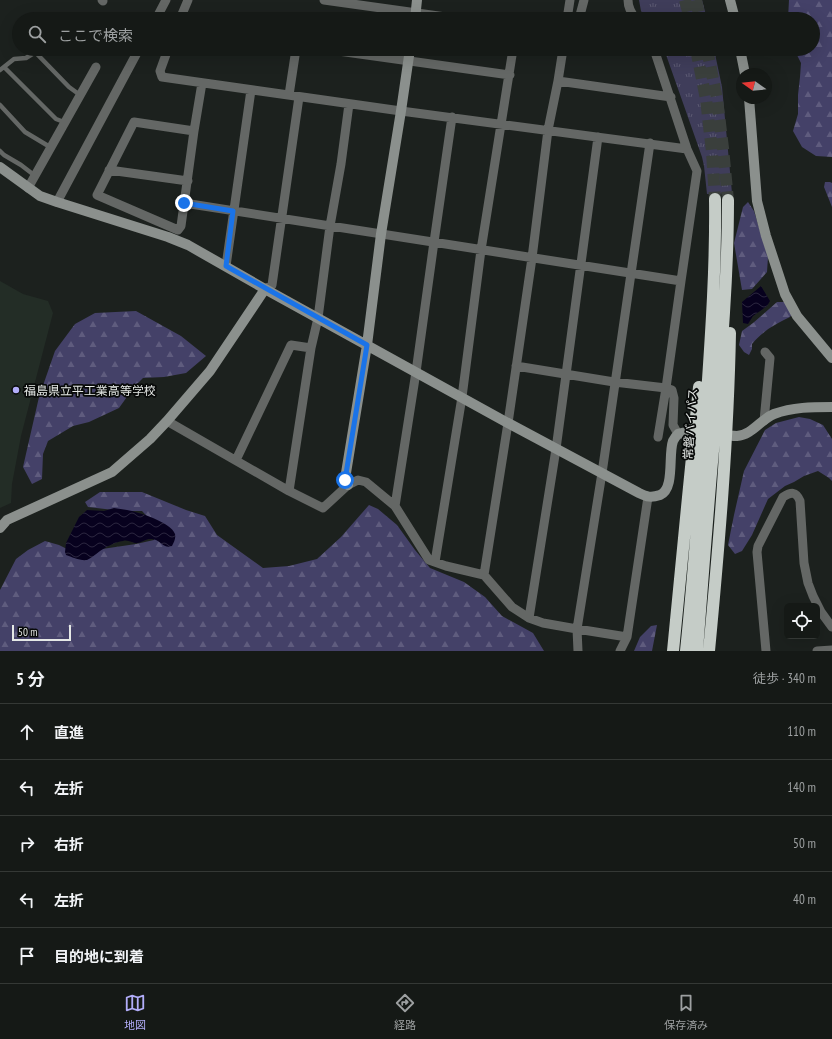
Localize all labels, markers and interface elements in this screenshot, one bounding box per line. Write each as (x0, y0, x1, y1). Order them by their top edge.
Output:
search box (12, 12, 820, 56)
icon: search (26, 23, 48, 45)
text: ここで検索 (58, 26, 133, 45)
north arrow (736, 68, 772, 104)
route end (175, 194, 193, 212)
place label: 福島県立平工業高等学校 (24, 383, 156, 398)
marker: 福島県立平工業高等学校 (11, 385, 21, 395)
street label: 常磐バイパス (680, 388, 700, 460)
route start (336, 471, 354, 489)
map controls (784, 603, 820, 639)
button: locate (784, 603, 820, 639)
scale bar (12, 623, 71, 642)
text: 50 m (18, 625, 37, 639)
text: 5 分 (16, 668, 45, 690)
text: 徒歩 · 340 m (753, 670, 816, 687)
icon: ahead (16, 721, 38, 743)
text: 直進 (54, 723, 84, 742)
text: 110 m (787, 723, 816, 740)
icon: left (16, 777, 38, 799)
text: 左折 (54, 779, 84, 798)
text: 140 m (787, 779, 816, 796)
icon: right (16, 833, 38, 855)
text: 右折 (54, 835, 84, 854)
text: 50 m (793, 835, 816, 852)
icon: left (16, 889, 38, 911)
text: 左折 (54, 891, 84, 910)
text: 40 m (793, 891, 816, 908)
icon: arrive (16, 945, 38, 967)
text: 目的地に到着 (54, 947, 144, 966)
tab: 地図 (124, 992, 146, 1032)
tab: 経路 (394, 992, 416, 1032)
tab: 保存済み (664, 992, 708, 1032)

